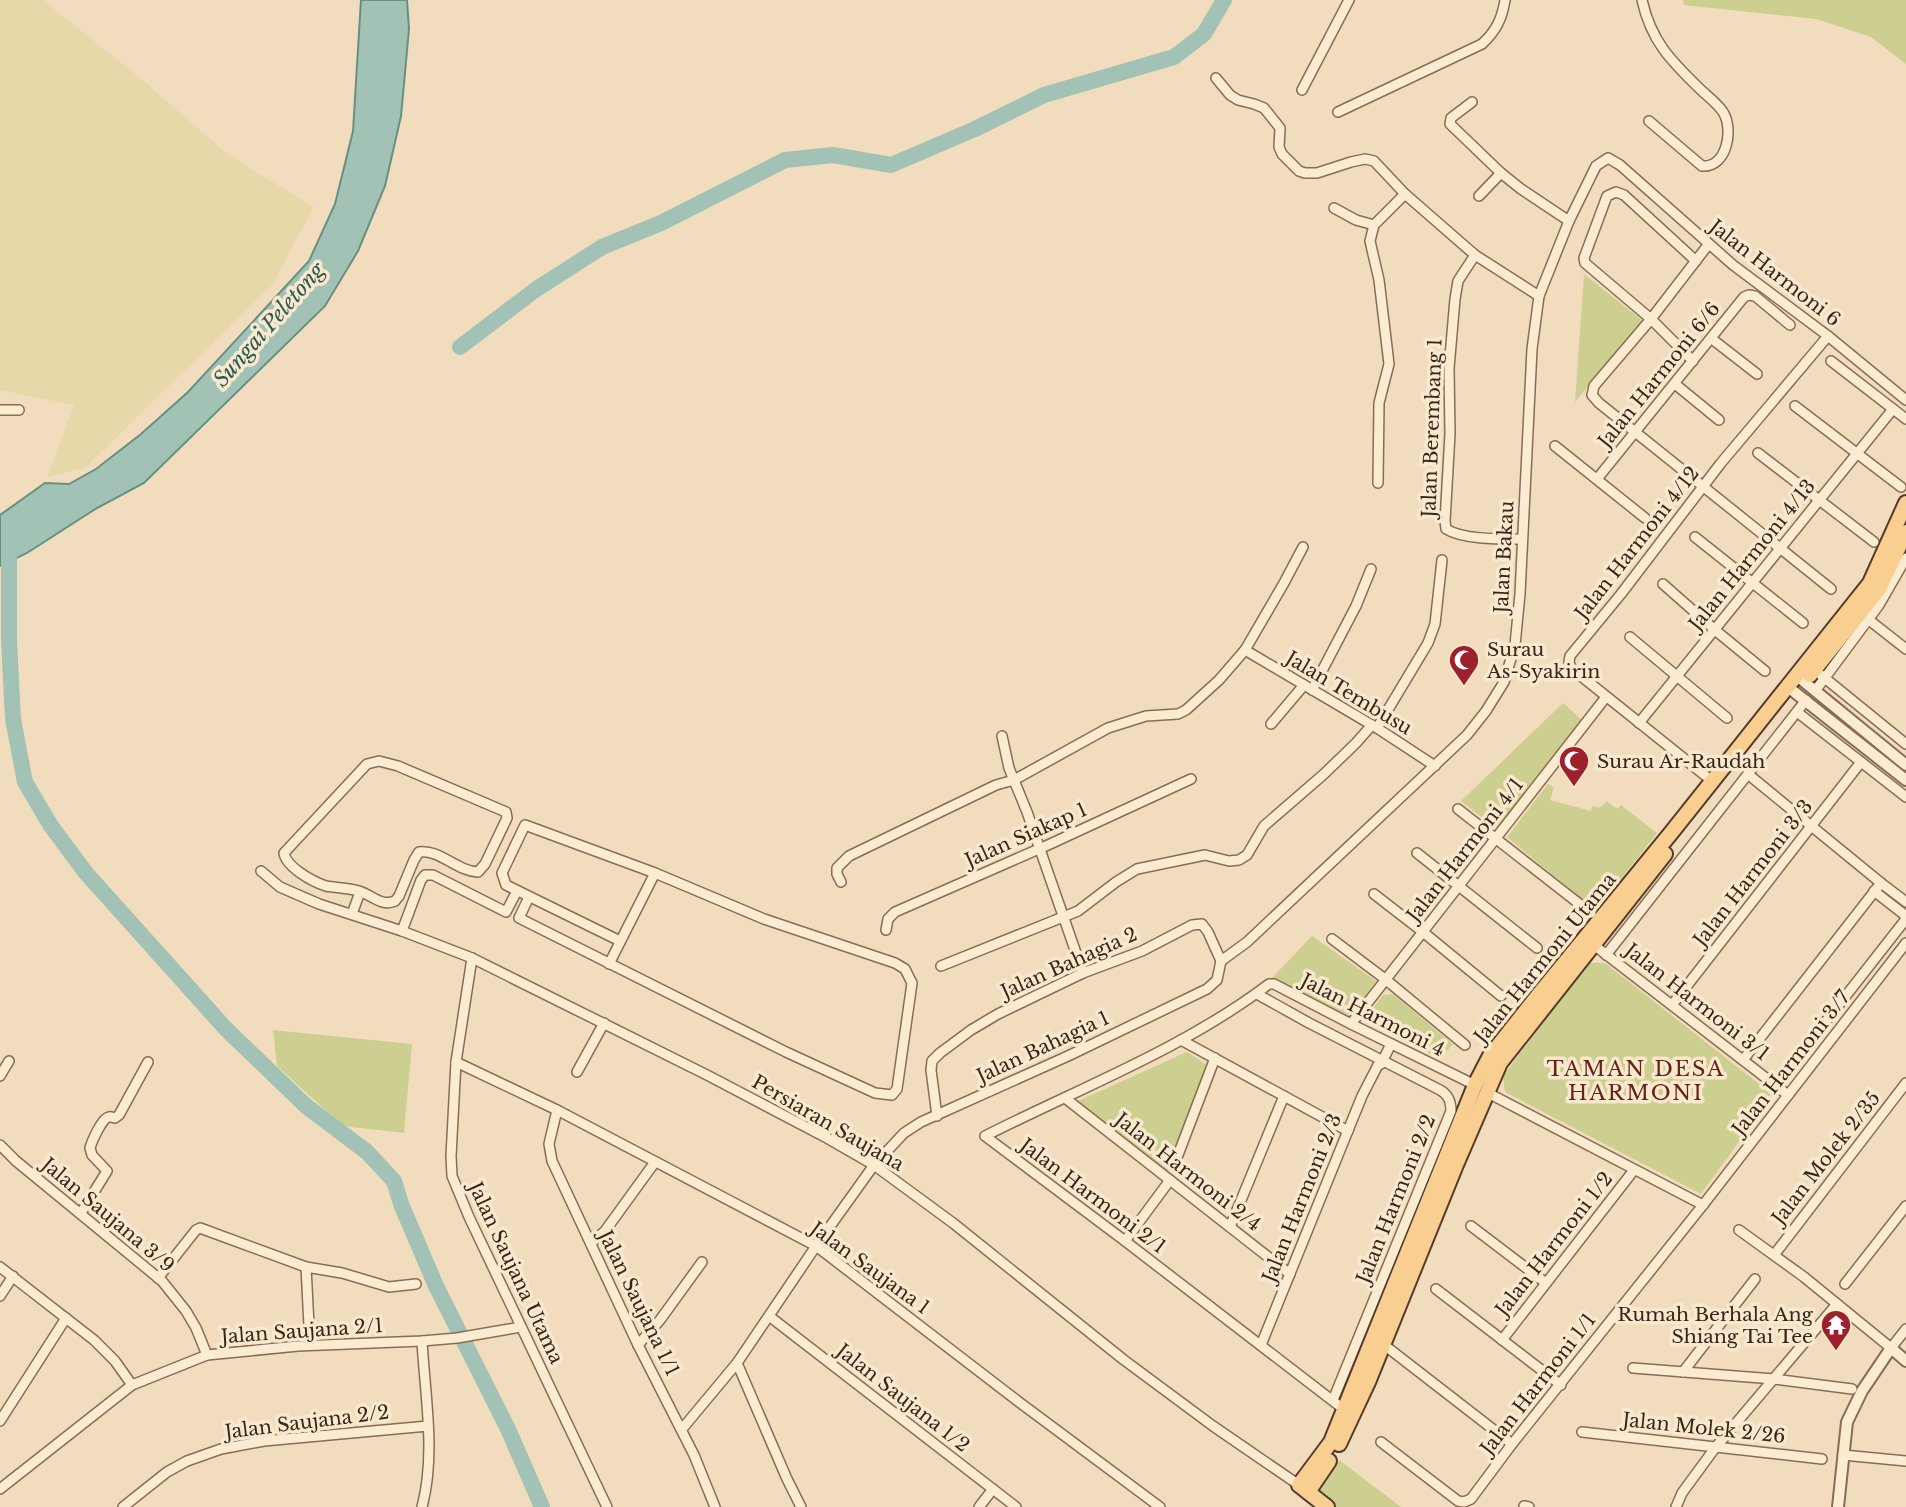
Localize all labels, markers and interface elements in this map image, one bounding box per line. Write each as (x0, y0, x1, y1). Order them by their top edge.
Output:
street label: Jalan Harmoni 6 (1703, 213, 1845, 331)
water label: Sungai Peletong (208, 256, 331, 393)
street label: Jalan Harmoni 6/6 (1591, 298, 1725, 455)
street label: Jalan Berembang 1 (1417, 338, 1447, 521)
street label: Jalan Harmoni 4/12 (1568, 462, 1704, 626)
street label: Jalan Harmoni 4/13 (1682, 475, 1820, 637)
street label: Jalan Bakau (1489, 500, 1518, 617)
place label: Surau As-Syakirin (1486, 638, 1600, 683)
mosque icon: Surau As-Syakirin (1447, 643, 1481, 687)
street label: Jalan Tembusu (1279, 645, 1416, 740)
mosque icon: Surau Ar-Raudah (1557, 744, 1591, 788)
place label: Surau Ar-Raudah (1597, 750, 1765, 773)
street label: Jalan Harmoni 4/1 (1400, 774, 1528, 929)
street label: Jalan Harmoni 3/3 (1687, 795, 1817, 953)
street label: Jalan Siakap 1 (959, 798, 1090, 873)
street label: Jalan Harmoni Utama (1467, 868, 1621, 1050)
street label: Jalan Bahagia 2 (995, 923, 1141, 1005)
street label: Jalan Harmoni 3/1 (1618, 937, 1774, 1065)
street label: Jalan Harmoni 4 (1294, 967, 1449, 1061)
street label: Jalan Harmoni 3/7 (1725, 986, 1855, 1142)
street label: Jalan Bahagia 1 (970, 1006, 1113, 1089)
district label: TAMAN DESA HARMONI (1547, 1056, 1725, 1106)
street label: Persiaran Saujana (748, 1070, 908, 1176)
street label: Jalan Molek 2/35 (1765, 1087, 1885, 1231)
street label: Jalan Harmoni 2/4 (1108, 1106, 1266, 1236)
street label: Jalan Harmoni 2/3 (1257, 1110, 1346, 1288)
street label: Jalan Harmoni 2/2 (1351, 1111, 1440, 1289)
street label: Jalan Harmoni 2/1 (1013, 1132, 1170, 1258)
street label: Jalan Saujana 3/9 (35, 1151, 179, 1277)
street label: Jalan Harmoni 1/2 (1489, 1167, 1617, 1323)
street label: Jalan Saujana Utama (463, 1176, 568, 1368)
street label: Jalan Saujana 1 (803, 1215, 934, 1319)
street label: Jalan Saujana 1/1 (592, 1224, 684, 1379)
place label: Rumah Berhala Ang Shiang Tai Tee (1617, 1303, 1814, 1348)
temple icon: Rumah Berhala Ang Shiang Tai Tee (1819, 1308, 1853, 1352)
street label: Jalan Harmoni 1/1 (1474, 1309, 1600, 1462)
street label: Jalan Saujana 2/1 (217, 1314, 384, 1348)
street label: Jalan Saujana 1/2 (830, 1337, 974, 1457)
street label: Jalan Saujana 2/2 (221, 1401, 391, 1444)
street label: Jalan Molek 2/26 (1618, 1408, 1787, 1448)

